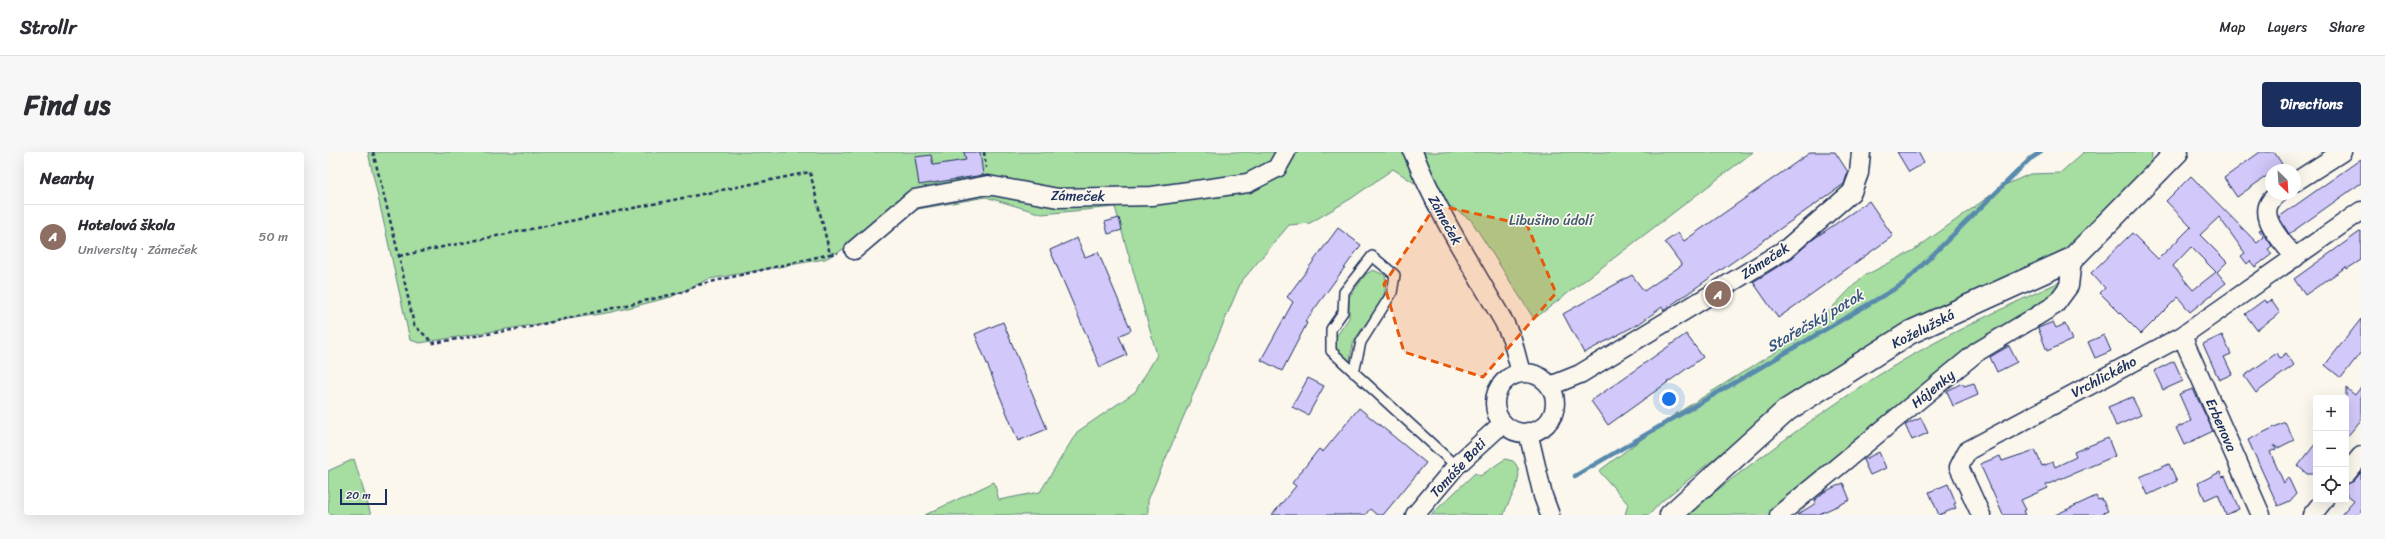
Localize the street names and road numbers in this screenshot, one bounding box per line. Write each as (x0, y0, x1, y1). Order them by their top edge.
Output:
street label: Zámeček (1051, 183, 1106, 209)
street label: Zámeček (1421, 190, 1469, 250)
street label: Zámeček (1735, 235, 1795, 286)
street label: Koželužská (1887, 302, 1959, 356)
street label: Vrchlického (2067, 349, 2141, 405)
street label: Hájenky (1905, 363, 1961, 415)
street label: Erbenova (2198, 394, 2244, 456)
street label: Tomáše Bati (1423, 431, 1493, 504)

